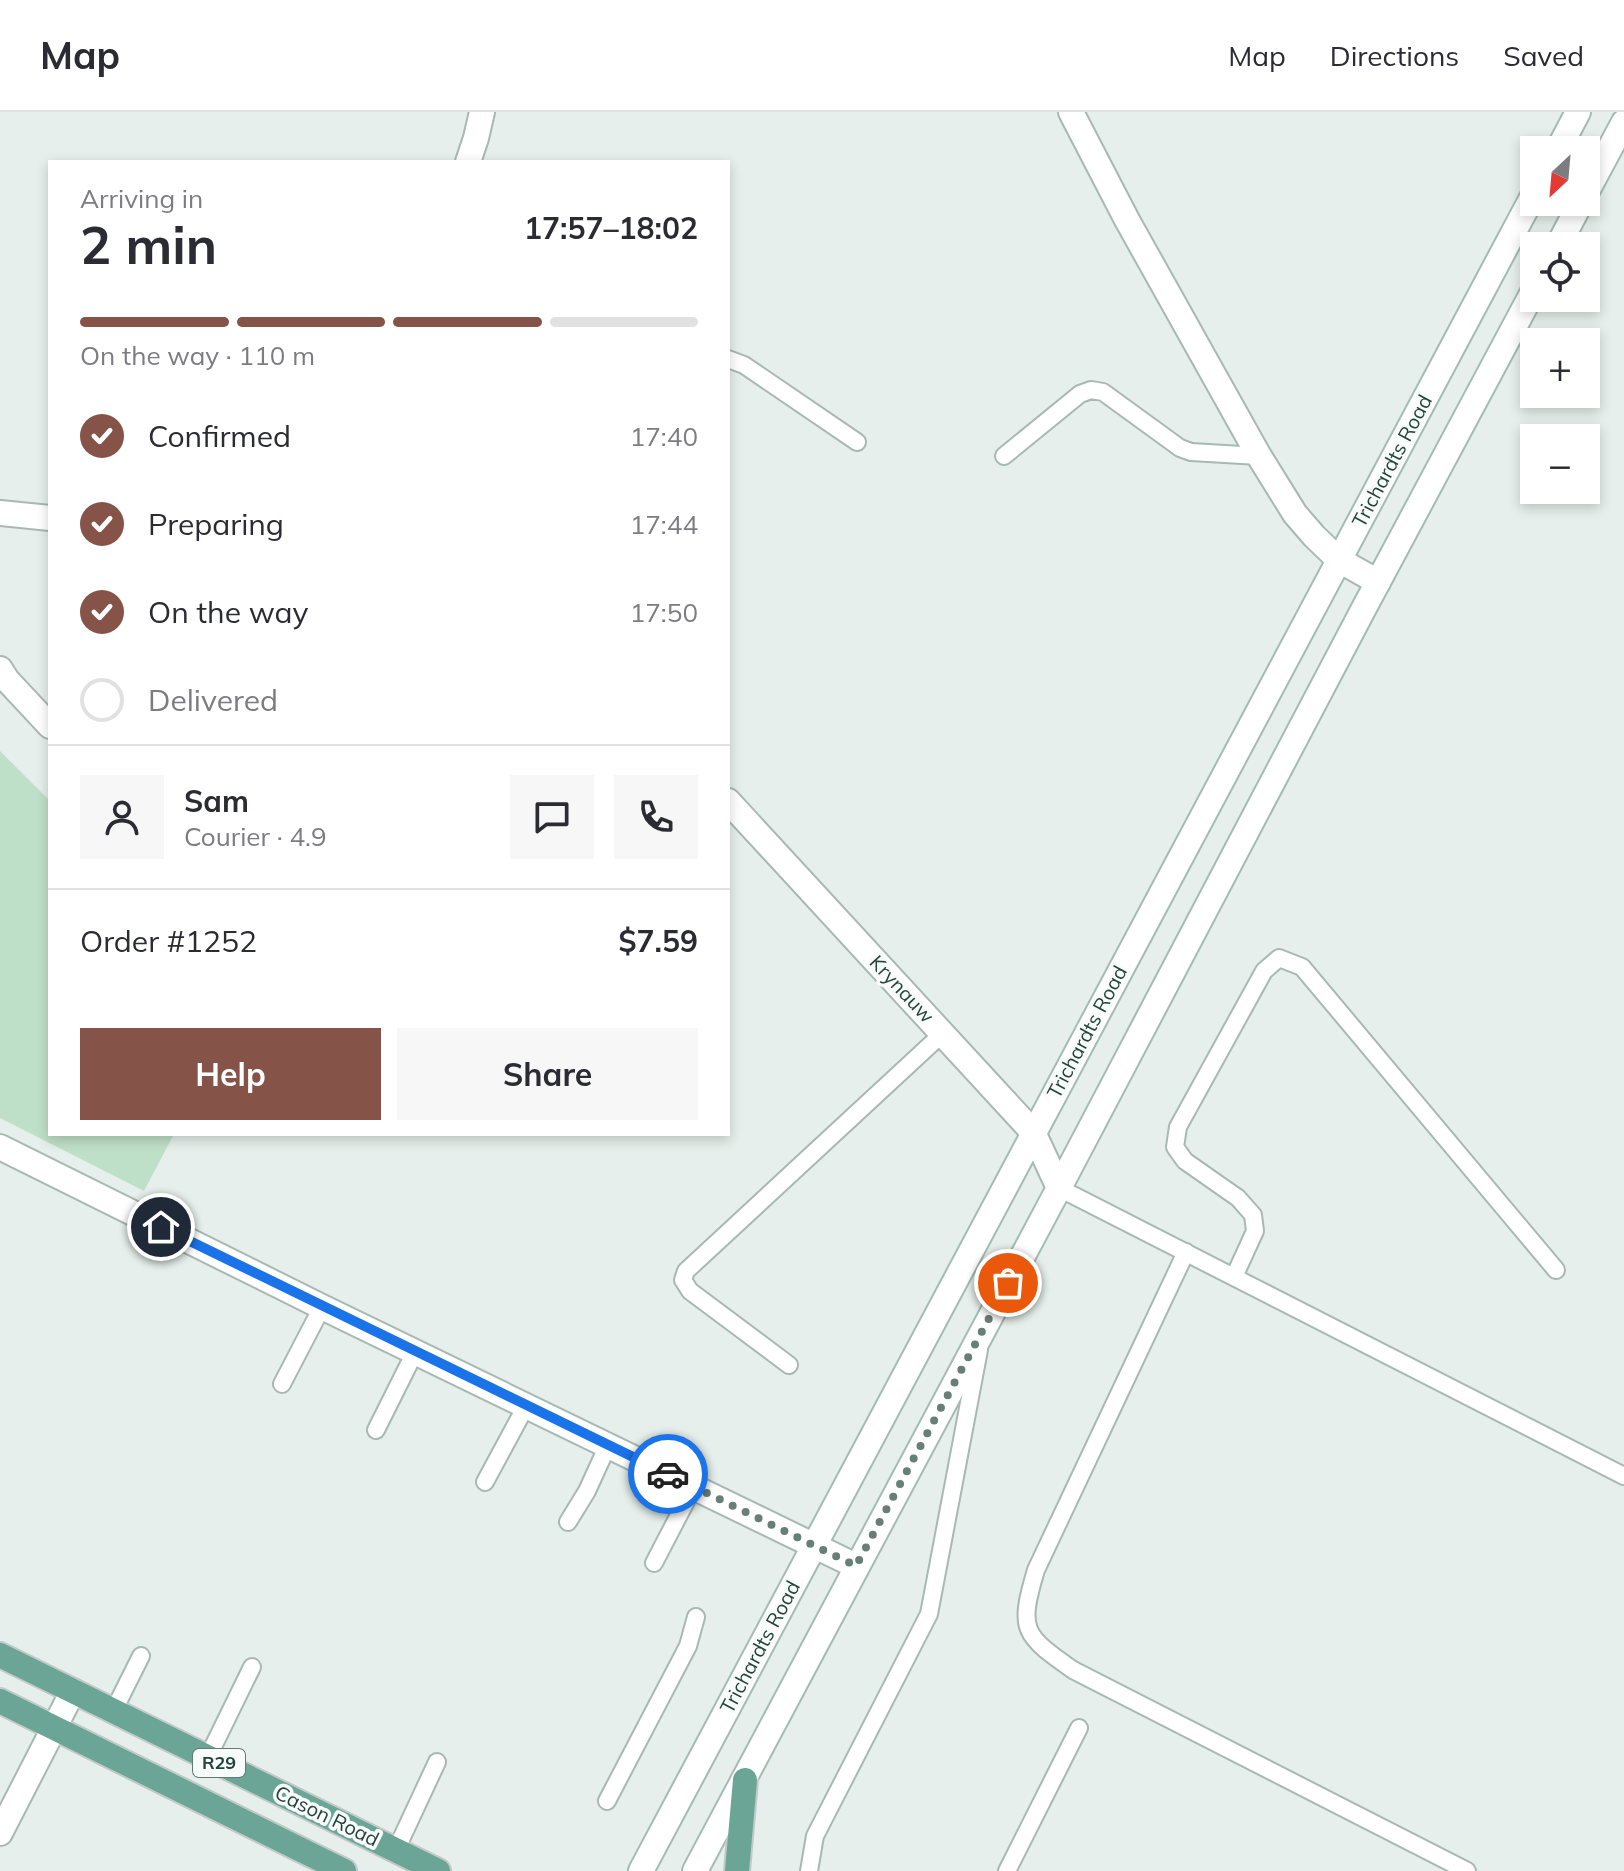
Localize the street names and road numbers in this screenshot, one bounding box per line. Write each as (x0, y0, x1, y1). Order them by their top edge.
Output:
street label: Trichardts Road (1346, 390, 1437, 531)
street label: Krynauw (865, 949, 940, 1028)
street label: Trichardts Road (1041, 961, 1132, 1102)
street label: Trichardts Road (714, 1576, 805, 1717)
road number: R29 (193, 1749, 245, 1777)
street label: Cason Road (271, 1780, 383, 1851)

